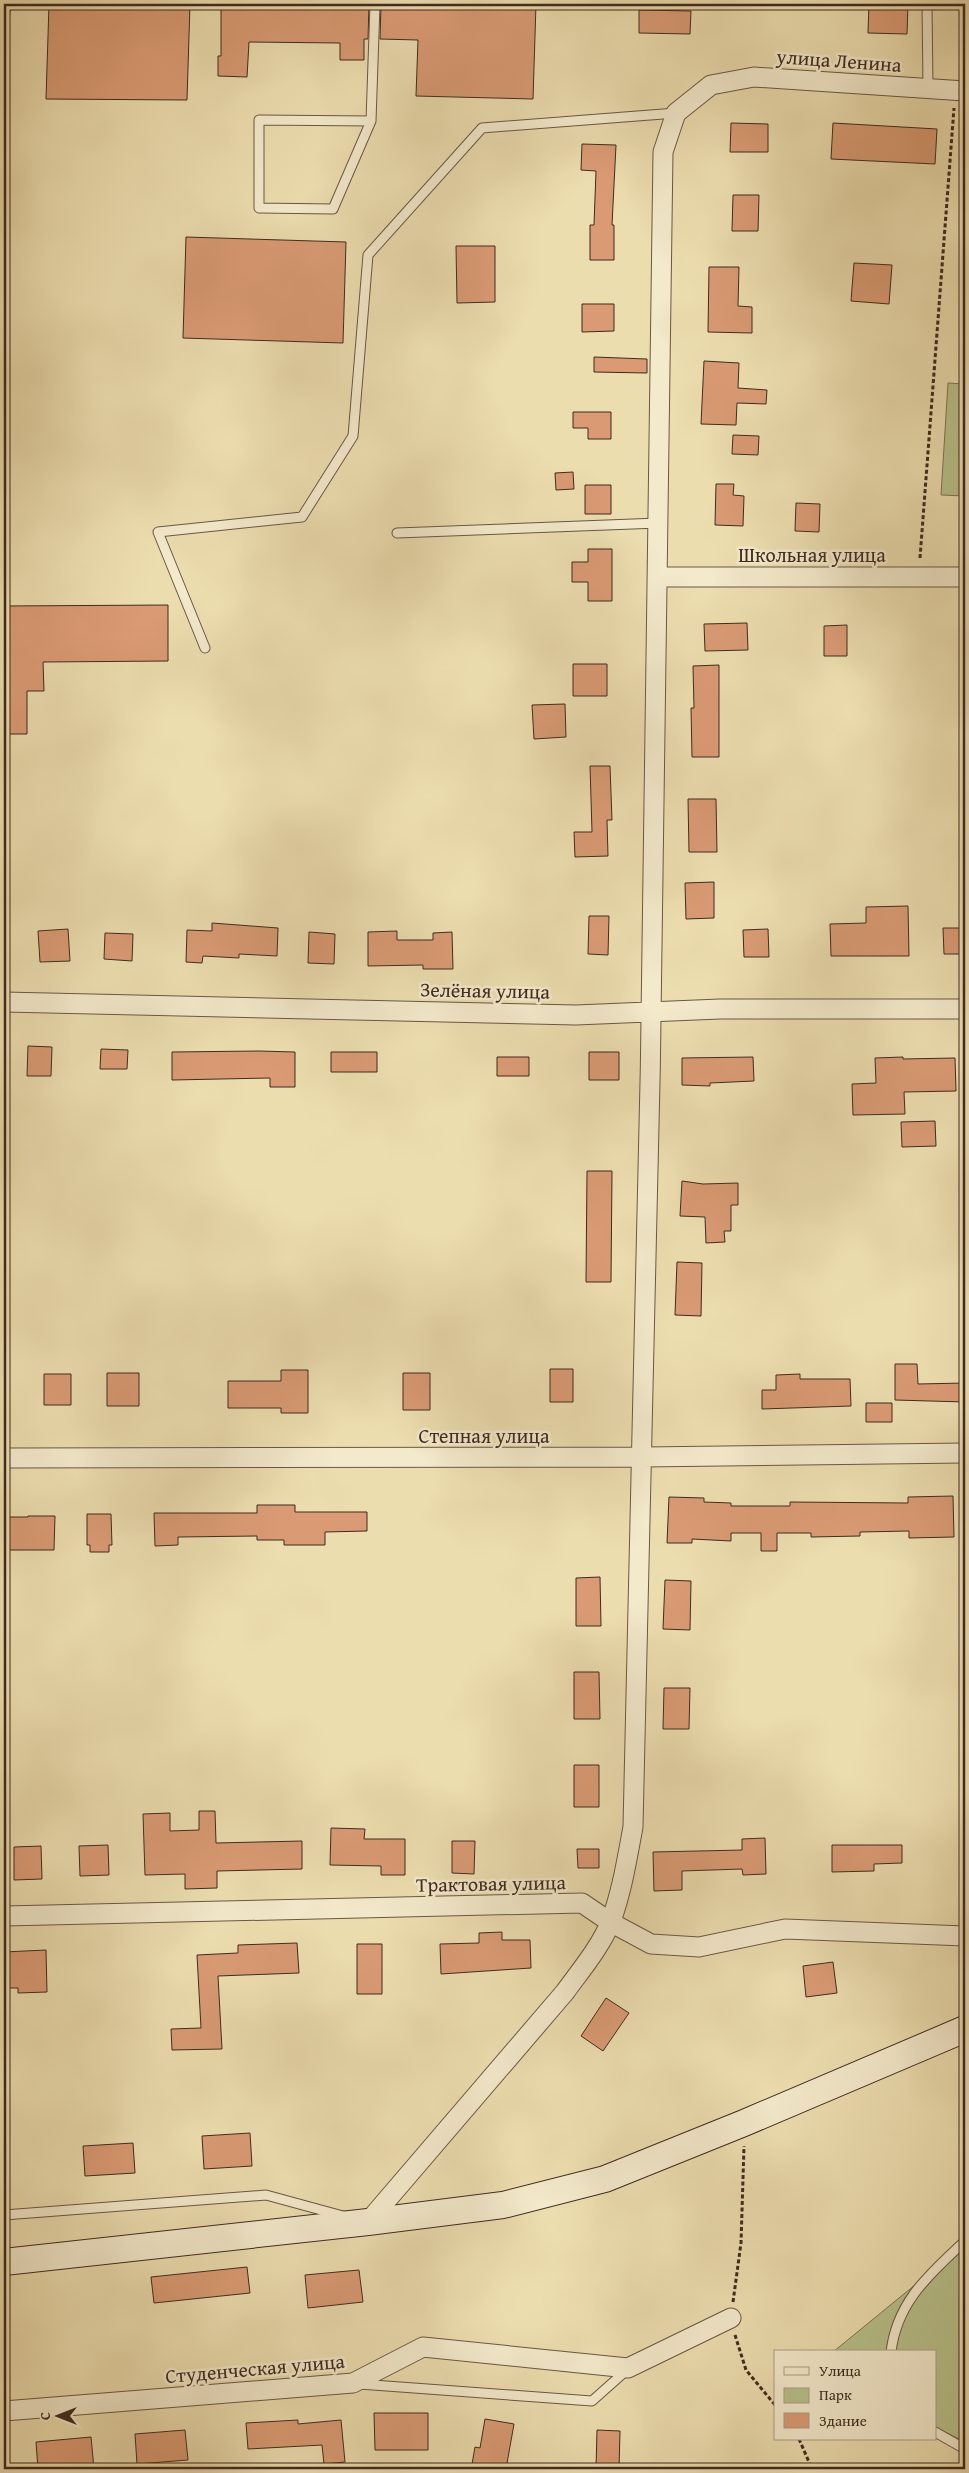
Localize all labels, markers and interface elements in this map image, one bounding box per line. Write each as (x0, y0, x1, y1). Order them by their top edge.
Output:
street label: улица Ленина (775, 41, 903, 79)
street label: Школьная улица (738, 540, 886, 569)
street label: Зелёная улица (420, 974, 551, 1006)
street label: Степная улица (419, 1421, 550, 1450)
street label: Трактовая улица (416, 1867, 567, 1899)
street label: Студенческая улица (164, 2346, 346, 2390)
legend (774, 2350, 936, 2440)
text: Улица (819, 2360, 862, 2381)
text: Парк (819, 2384, 852, 2405)
north arrow (32, 2390, 82, 2440)
text: Здание (819, 2410, 867, 2431)
text: С (35, 2412, 55, 2420)

